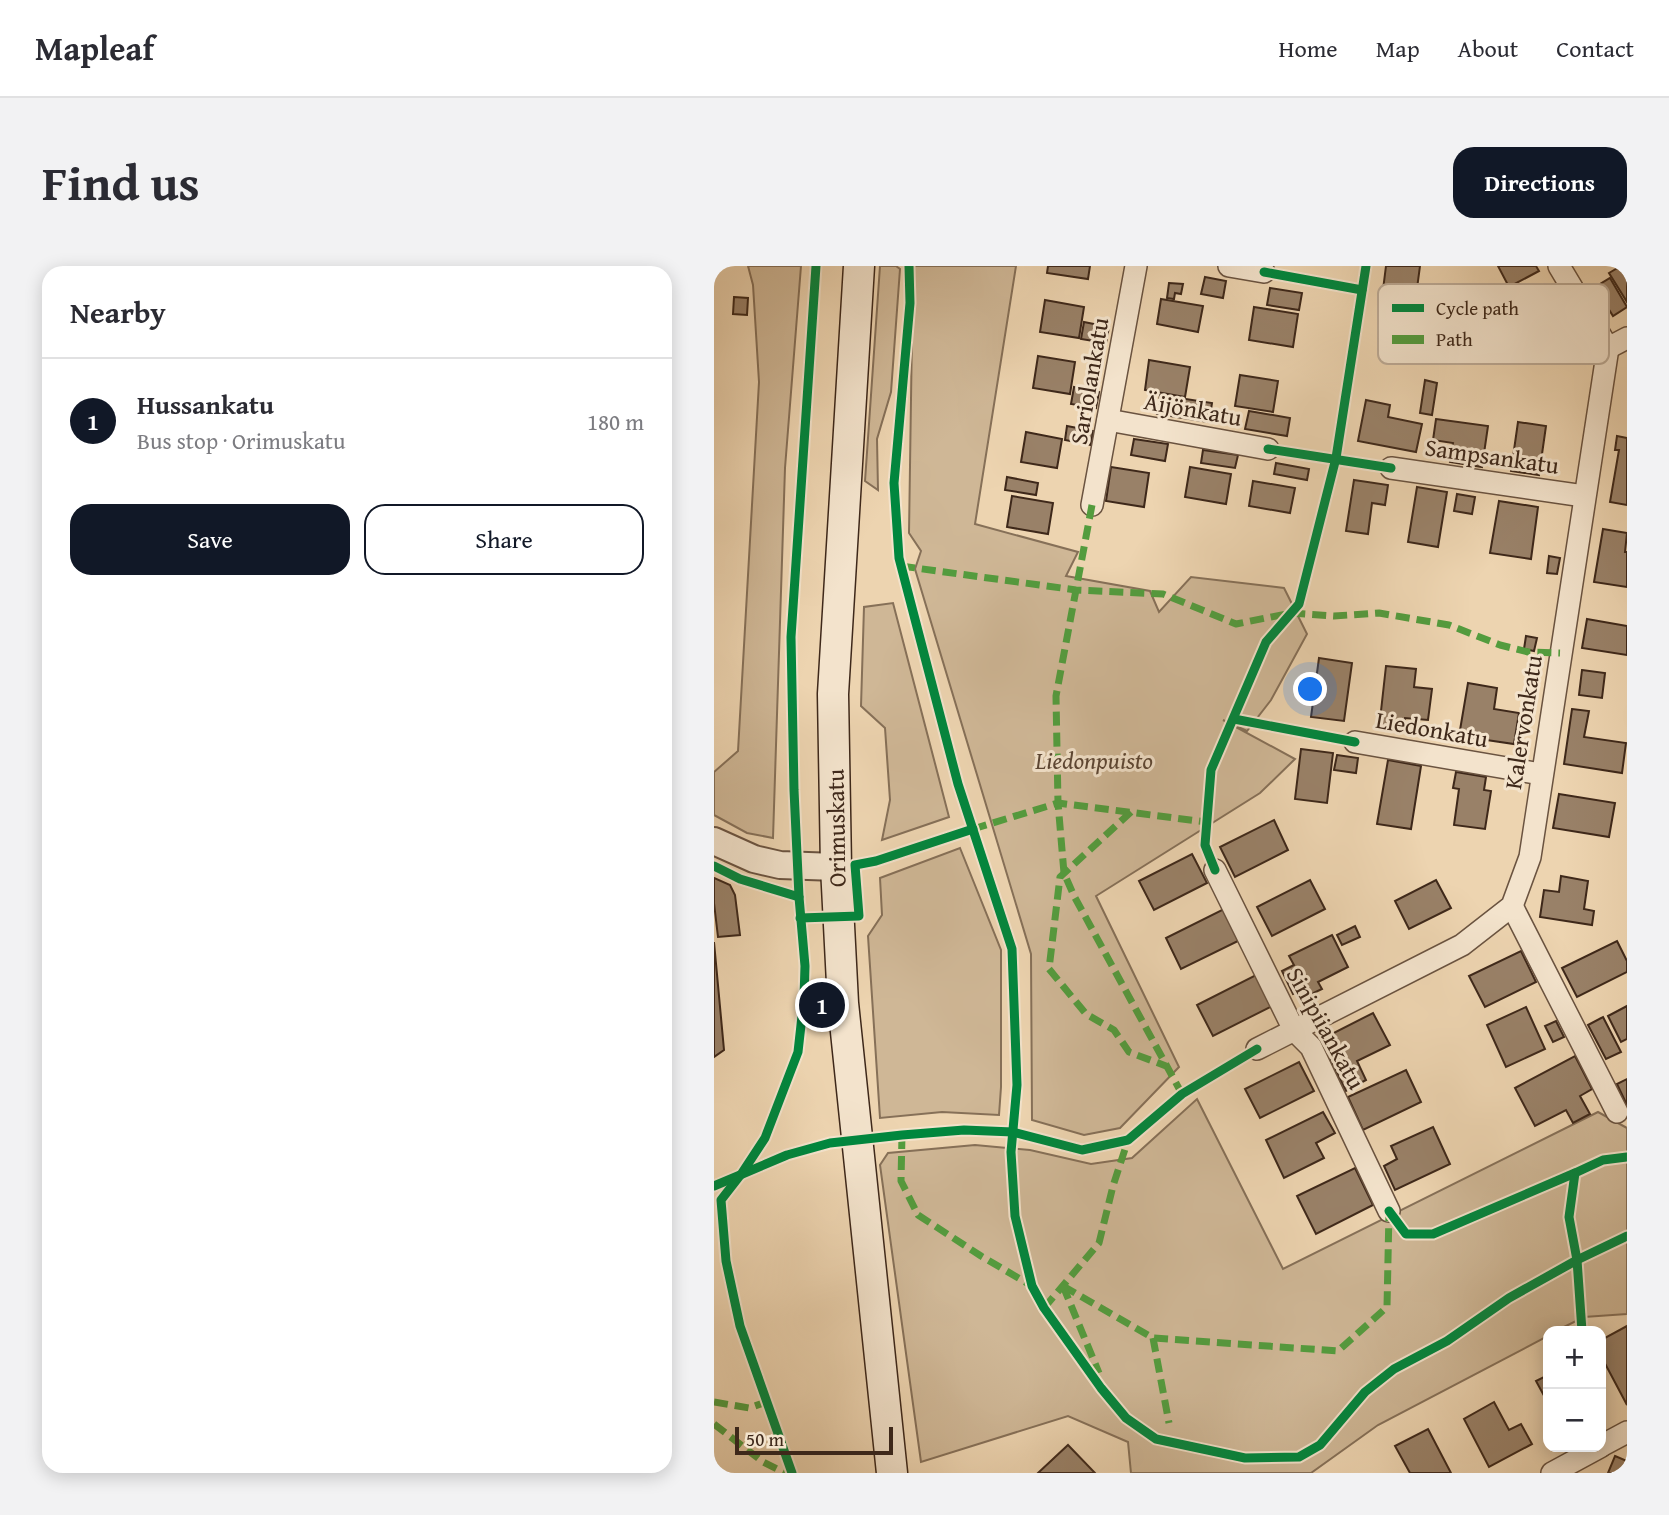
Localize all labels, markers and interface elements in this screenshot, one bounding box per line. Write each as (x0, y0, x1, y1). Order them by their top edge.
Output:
text: Mapleaf (35, 24, 154, 72)
text: Home (1279, 31, 1338, 66)
text: Map (1376, 31, 1420, 66)
text: About (1458, 31, 1518, 66)
text: Contact (1556, 31, 1634, 66)
text: Find us (42, 146, 200, 218)
button: Directions (1453, 147, 1627, 218)
legend (1378, 284, 1609, 364)
text: Nearby (70, 290, 166, 334)
text: Cycle path (1436, 294, 1519, 322)
street label: Sariolankatu (1061, 315, 1117, 447)
text: Path (1436, 325, 1473, 353)
street label: Äijönkatu (1141, 383, 1245, 435)
text: Hussankatu (137, 385, 274, 424)
text: 1 (87, 405, 99, 438)
text: 180 m (587, 405, 644, 438)
text: Bus stop · Orimuskatu (137, 424, 345, 457)
street label: Sampsankatu (1423, 429, 1561, 483)
button: Save (70, 504, 350, 575)
button: Share (364, 504, 644, 575)
street label: Kalervonkatu (1495, 652, 1551, 792)
your location (1293, 672, 1327, 706)
street label: Liedonkatu (1373, 702, 1491, 756)
park label: Liedonpuisto (1034, 743, 1153, 778)
street label: Orimuskatu (817, 769, 855, 887)
street label: Sinipiiankatu (1278, 961, 1374, 1095)
pin: 1 (799, 979, 845, 1031)
map controls (1543, 1326, 1606, 1452)
button: + (1543, 1326, 1606, 1389)
button: − (1543, 1389, 1606, 1452)
scale bar (735, 1424, 892, 1456)
text: 50 m (746, 1425, 784, 1453)

